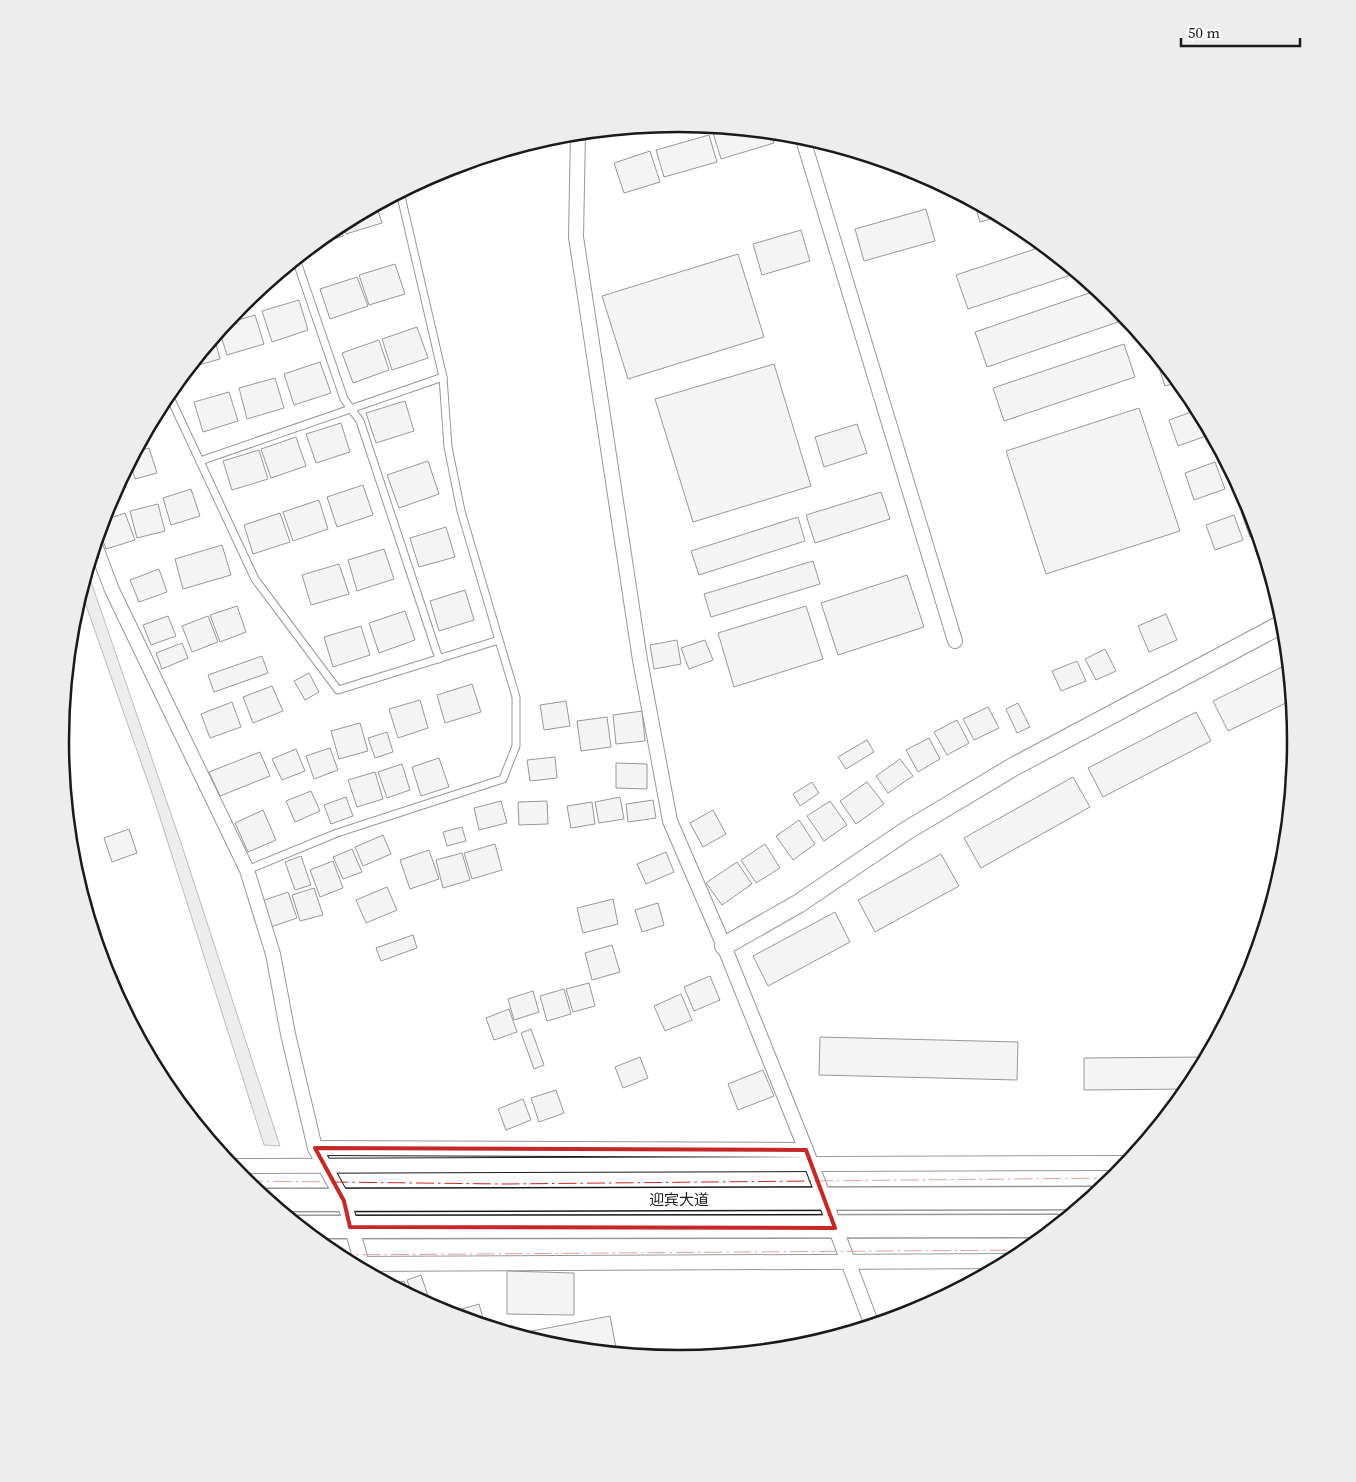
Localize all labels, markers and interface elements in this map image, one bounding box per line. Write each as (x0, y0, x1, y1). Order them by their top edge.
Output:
scale bar (1181, 15, 1300, 47)
text: 50 m (1188, 22, 1220, 43)
street label: 迎宾大道 (649, 1189, 709, 1210)

